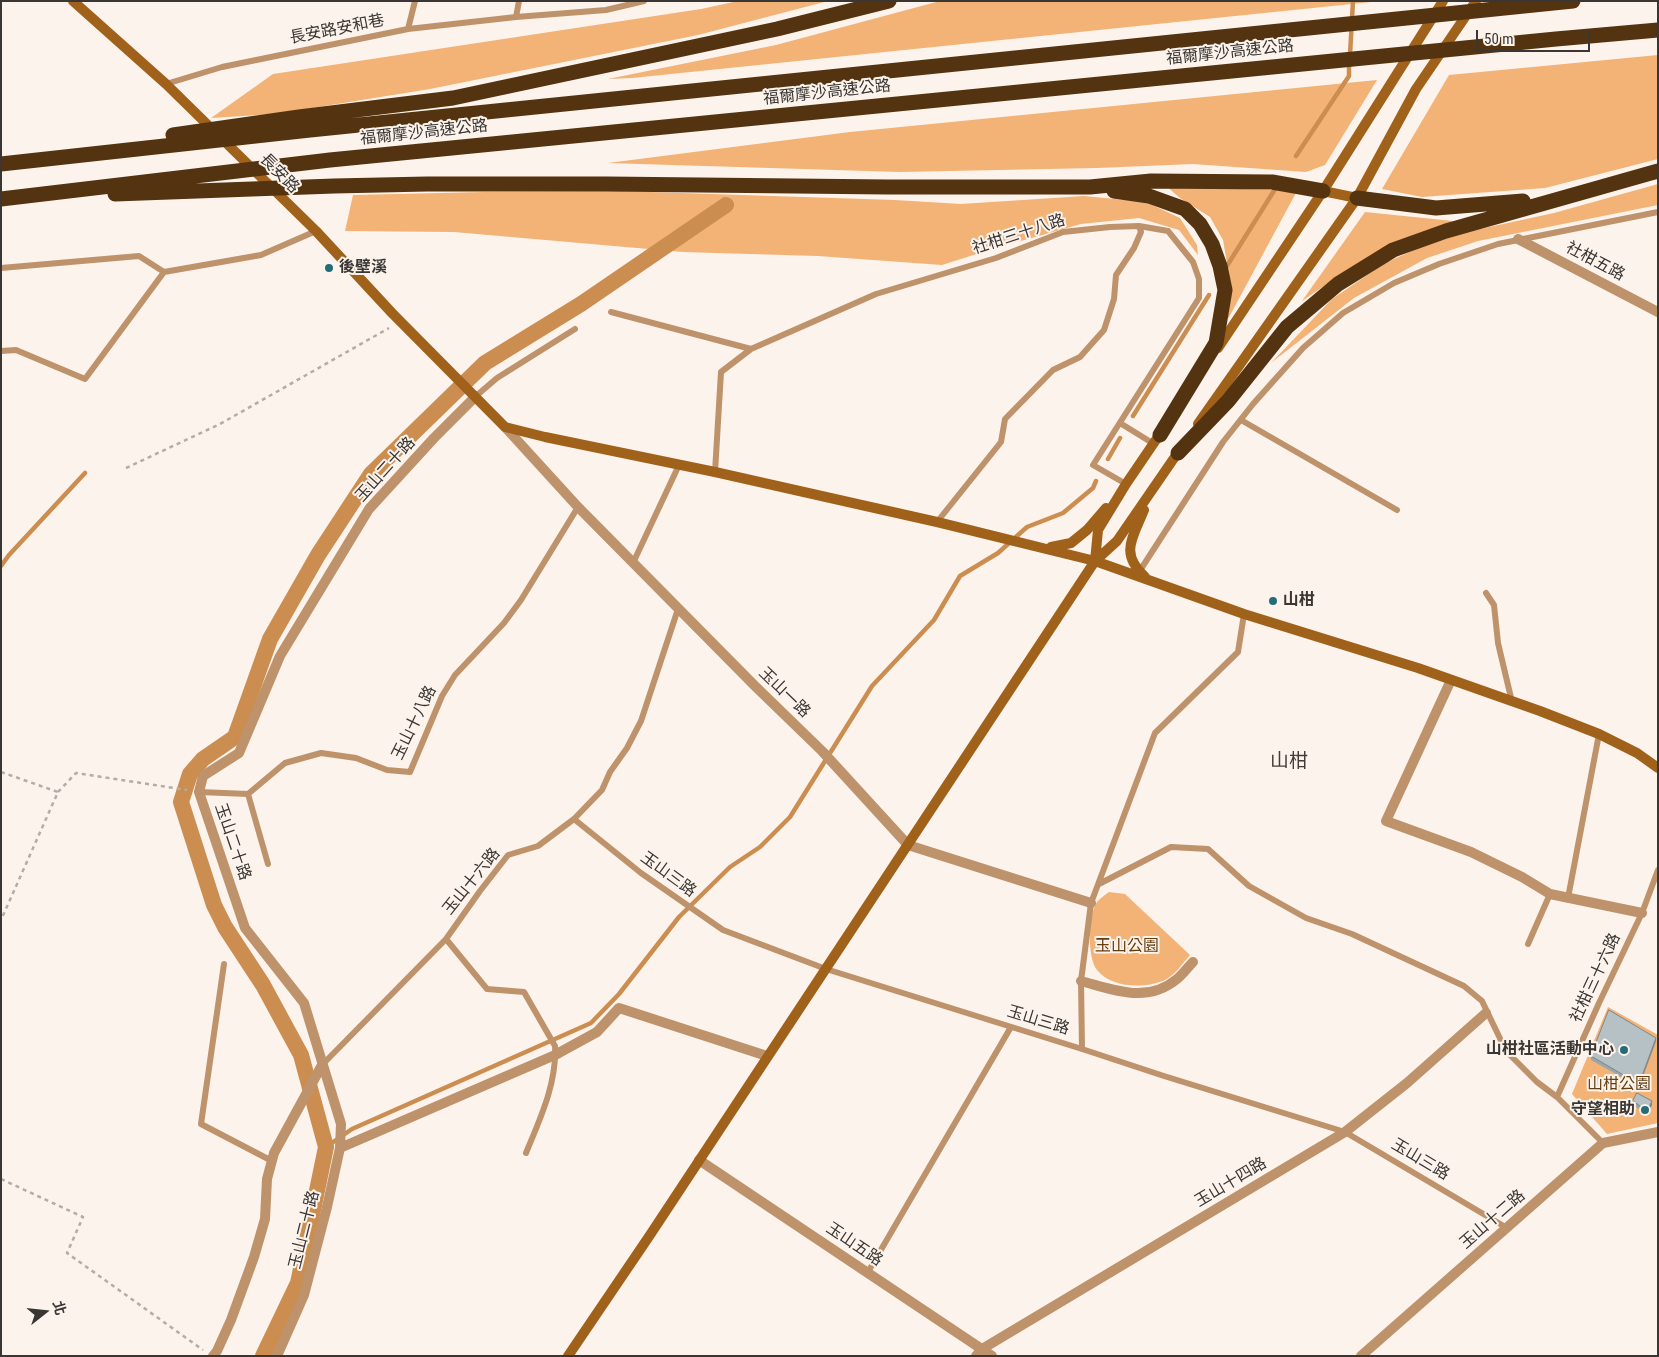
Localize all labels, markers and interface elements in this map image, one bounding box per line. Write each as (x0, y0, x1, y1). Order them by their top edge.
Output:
street label: 長安路安和巷 (288, 11, 386, 49)
scale bar (1479, 20, 1593, 52)
text: 50 m (1484, 30, 1514, 48)
street label: 福爾摩沙高速公路 (1165, 37, 1295, 69)
street label: 福爾摩沙高速公路 (762, 77, 892, 109)
street label: 福爾摩沙高速公路 (359, 117, 489, 149)
street label: 長安路 (255, 150, 303, 198)
street label: 社柑三十八路 (970, 211, 1068, 259)
street label: 社柑五路 (1562, 239, 1628, 285)
place label: 後壁溪 (339, 258, 387, 278)
marker: 後壁溪 (323, 262, 335, 274)
street label: 玉山二十路 (352, 434, 420, 506)
place label: 山柑 (1283, 591, 1315, 611)
marker: 山柑 (1267, 595, 1279, 607)
street label: 玉山一路 (754, 664, 814, 722)
street label: 玉山十八路 (389, 683, 441, 763)
district label: 山柑 (1270, 751, 1308, 773)
street label: 玉山二十路 (210, 801, 254, 883)
street label: 玉山十六路 (439, 845, 505, 919)
street label: 玉山三路 (636, 848, 700, 902)
street label: 社柑三十六路 (1567, 930, 1625, 1026)
park label: 玉山公園 (1095, 937, 1159, 957)
street label: 玉山三路 (1005, 1002, 1071, 1040)
place label: 山柑社區活動中心 (1486, 1040, 1614, 1060)
marker: 山柑社區活動中心 (1618, 1044, 1630, 1056)
park label: 山柑公園 (1587, 1075, 1651, 1095)
place label: 守望相助 (1571, 1100, 1635, 1120)
marker: 守望相助 (1639, 1104, 1651, 1116)
street label: 玉山三路 (1388, 1135, 1452, 1185)
street label: 玉山十四路 (1192, 1154, 1270, 1212)
street label: 玉山十二路 (1457, 1187, 1529, 1253)
street label: 玉山二十路 (286, 1189, 324, 1271)
street label: 玉山五路 (822, 1219, 886, 1271)
north arrow (20, 1287, 70, 1337)
text: 北 (50, 1299, 69, 1317)

